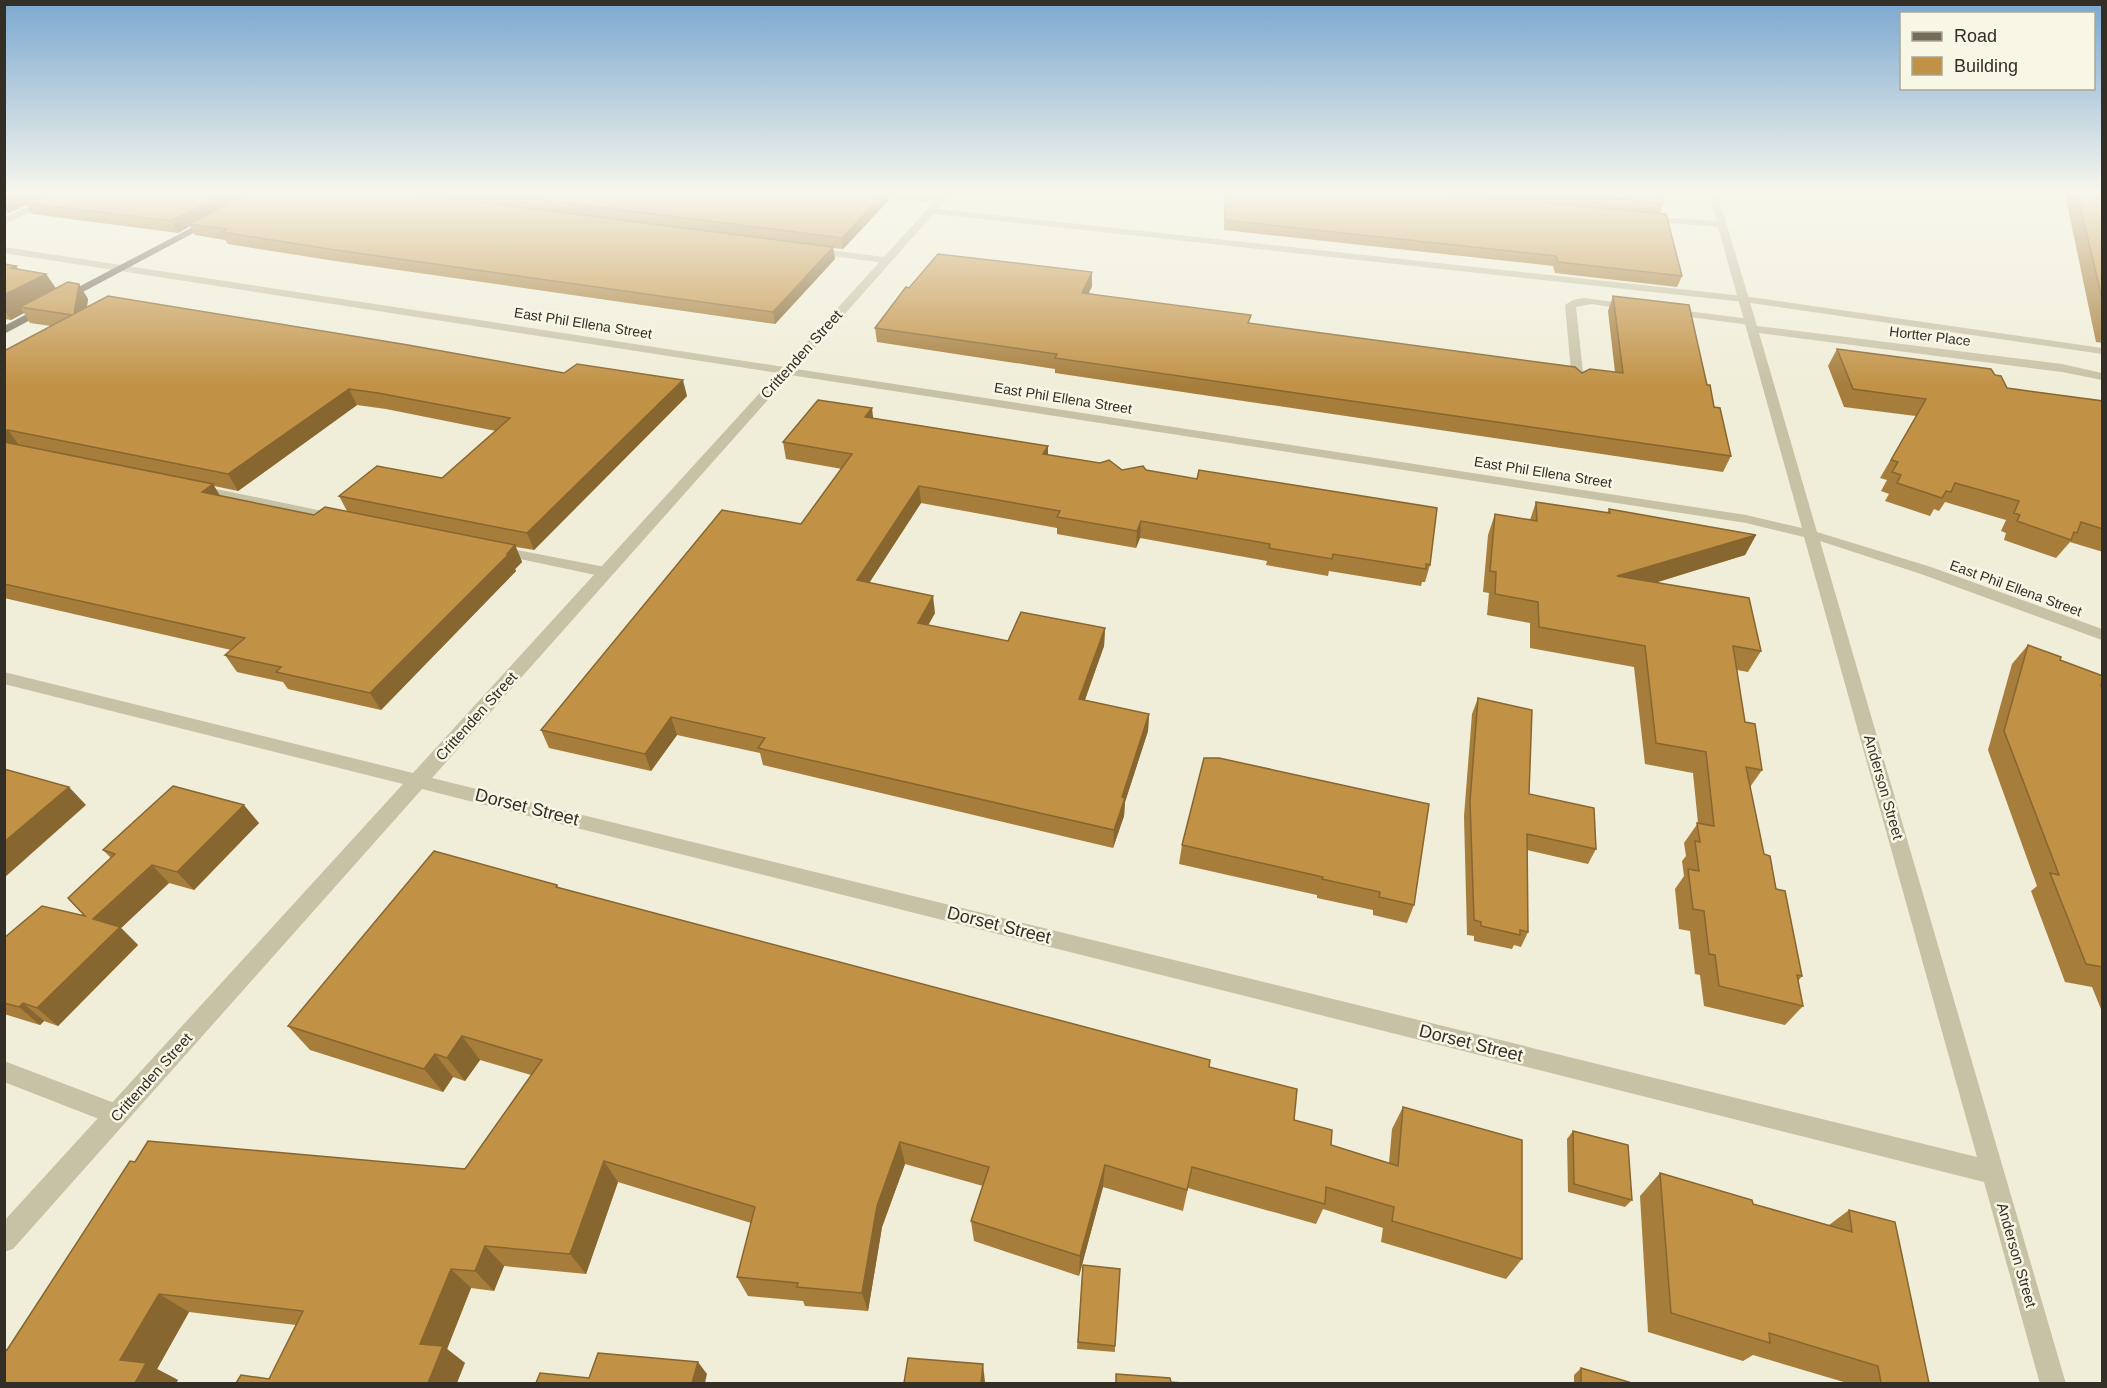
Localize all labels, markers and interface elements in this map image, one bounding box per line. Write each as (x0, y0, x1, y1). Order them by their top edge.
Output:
legend (1900, 12, 2095, 90)
text: Road (1954, 26, 1997, 46)
text: Building (1954, 56, 2018, 76)
street label: East Phil Ellena Street (513, 304, 653, 342)
street label: Crittenden Street (757, 306, 846, 402)
street label: Hortter Place (1888, 323, 1972, 349)
street label: East Phil Ellena Street (993, 379, 1133, 417)
street label: East Phil Ellena Street (1473, 453, 1613, 491)
street label: East Phil Ellena Street (1948, 557, 2084, 619)
street label: Crittenden Street (432, 668, 521, 764)
street label: Anderson Street (1861, 733, 1907, 842)
street label: Dorset Street (473, 784, 581, 830)
street label: Dorset Street (945, 902, 1053, 948)
street label: Dorset Street (1417, 1020, 1525, 1066)
street label: Crittenden Street (107, 1029, 196, 1125)
street label: Anderson Street (1994, 1201, 2040, 1310)

